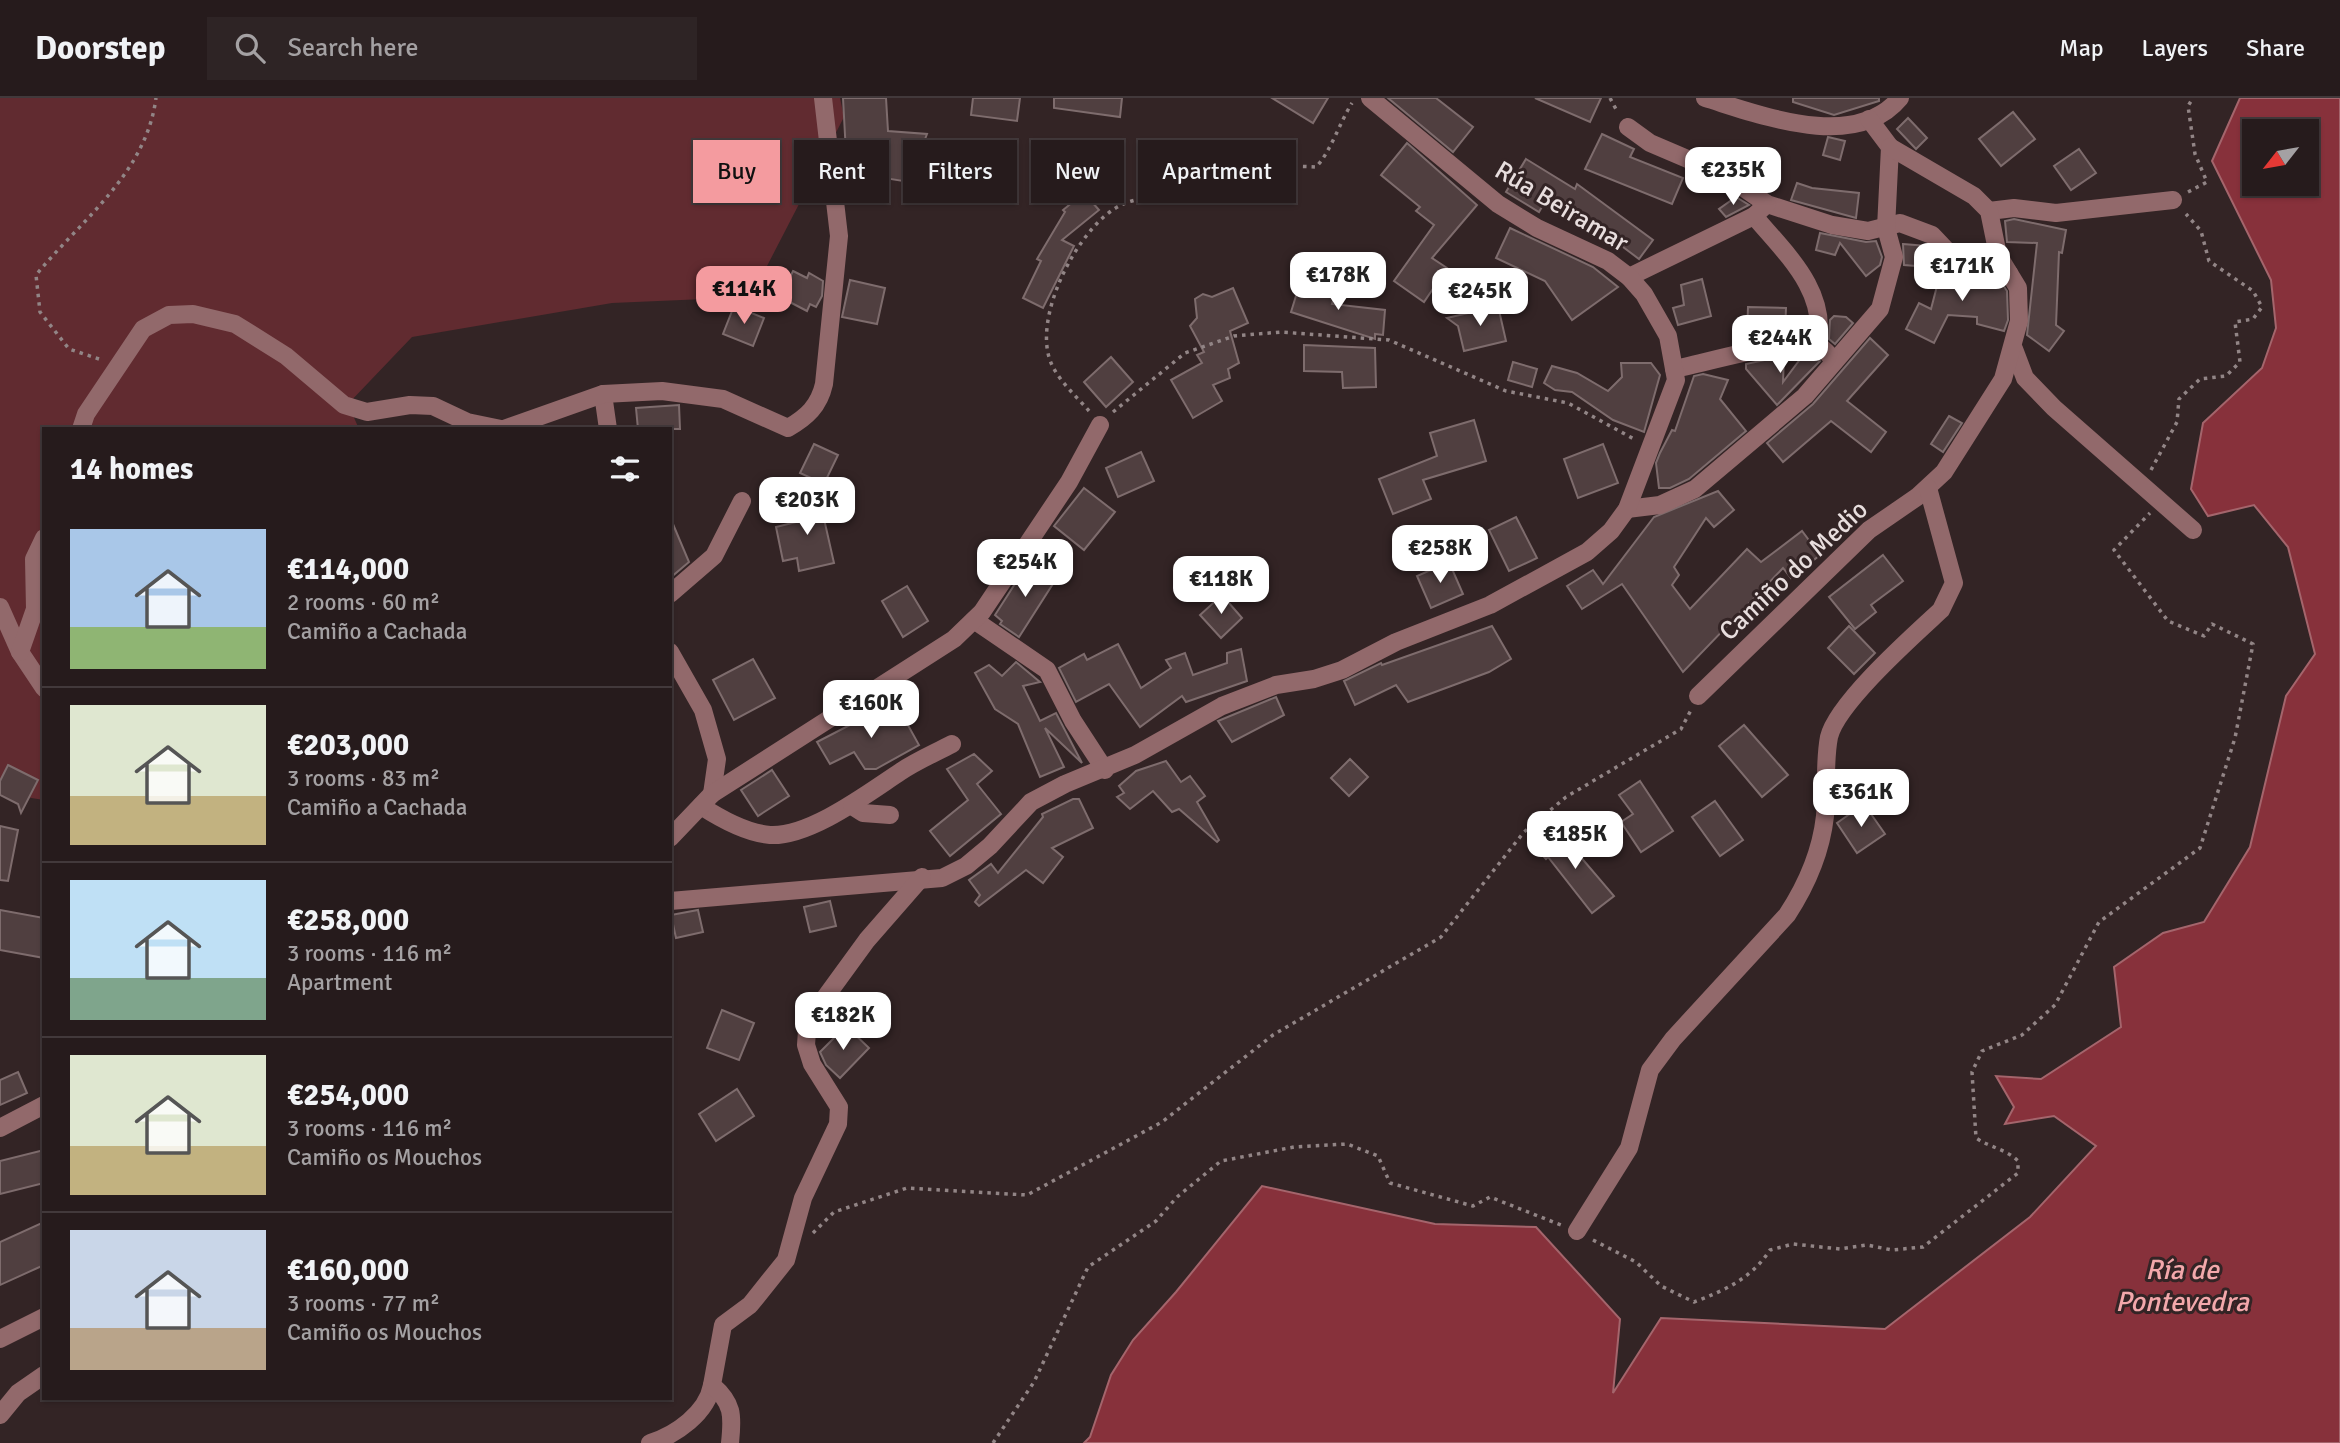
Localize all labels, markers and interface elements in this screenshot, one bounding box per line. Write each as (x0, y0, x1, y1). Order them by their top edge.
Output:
search box (207, 17, 697, 80)
text: Doorstep (35, 28, 165, 69)
icon: search (231, 29, 269, 67)
text: Search here (287, 32, 419, 64)
text: Map (2059, 33, 2104, 63)
text: Layers (2142, 33, 2208, 63)
text: Share (2246, 33, 2305, 63)
north arrow (2242, 119, 2319, 196)
map controls (2242, 119, 2319, 196)
chip: Buy (693, 140, 780, 203)
chip: Rent (794, 140, 889, 203)
chip: Filters (903, 140, 1017, 203)
chip: New (1031, 140, 1124, 203)
chip: Apartment (1138, 140, 1296, 203)
pin: €235K (1684, 148, 1782, 207)
street label: Rúa Beiramar (1489, 155, 1634, 259)
text: €235K (1701, 155, 1765, 184)
pin: €171K (1913, 244, 2011, 303)
text: €171K (1930, 251, 1994, 280)
pin: €178K (1289, 252, 1387, 312)
text: €178K (1306, 260, 1370, 289)
pin: €114K (695, 266, 793, 326)
pin: €245K (1431, 268, 1529, 328)
text: €114K (712, 274, 776, 303)
text: €245K (1448, 276, 1512, 305)
pin: €244K (1731, 316, 1829, 375)
text: €244K (1748, 323, 1812, 352)
icon: filters (606, 450, 644, 488)
text: 14 homes (70, 451, 193, 488)
pin: €203K (758, 478, 856, 537)
text: €203K (775, 485, 839, 514)
street label: Camiño do Medio (1713, 494, 1875, 648)
pin: €258K (1391, 526, 1489, 585)
text: €258K (1408, 533, 1472, 562)
pin: €254K (976, 540, 1074, 599)
text: €254K (993, 547, 1057, 576)
text: €114,000 (287, 551, 409, 588)
pin: €118K (1172, 556, 1270, 616)
icon: home (126, 557, 210, 641)
text: €118K (1189, 564, 1253, 593)
text: 2 rooms · 60 m² (287, 588, 440, 617)
text: Camiño a Cachada (287, 617, 467, 646)
pin: €160K (822, 680, 920, 740)
text: €160K (839, 688, 903, 717)
text: €203,000 (287, 727, 409, 764)
icon: home (126, 733, 210, 817)
text: 3 rooms · 83 m² (287, 764, 440, 793)
pin: €361K (1812, 770, 1910, 829)
text: €361K (1829, 777, 1893, 806)
text: Camiño a Cachada (287, 793, 467, 822)
pin: €185K (1526, 812, 1624, 871)
text: €185K (1543, 819, 1607, 848)
text: €258,000 (287, 902, 409, 939)
icon: home (126, 908, 210, 992)
text: 3 rooms · 116 m² (287, 939, 452, 968)
text: Apartment (287, 968, 392, 997)
pin: €182K (794, 992, 892, 1052)
text: €182K (811, 1000, 875, 1029)
text: €254,000 (287, 1077, 409, 1114)
icon: home (126, 1083, 210, 1167)
text: 3 rooms · 116 m² (287, 1114, 452, 1143)
text: Camiño os Mouchos (287, 1143, 482, 1172)
text: €160,000 (287, 1252, 409, 1289)
water label: Ría de Pontevedra (2115, 1253, 2250, 1319)
icon: home (126, 1258, 210, 1342)
text: 3 rooms · 77 m² (287, 1289, 440, 1318)
text: Camiño os Mouchos (287, 1318, 482, 1347)

